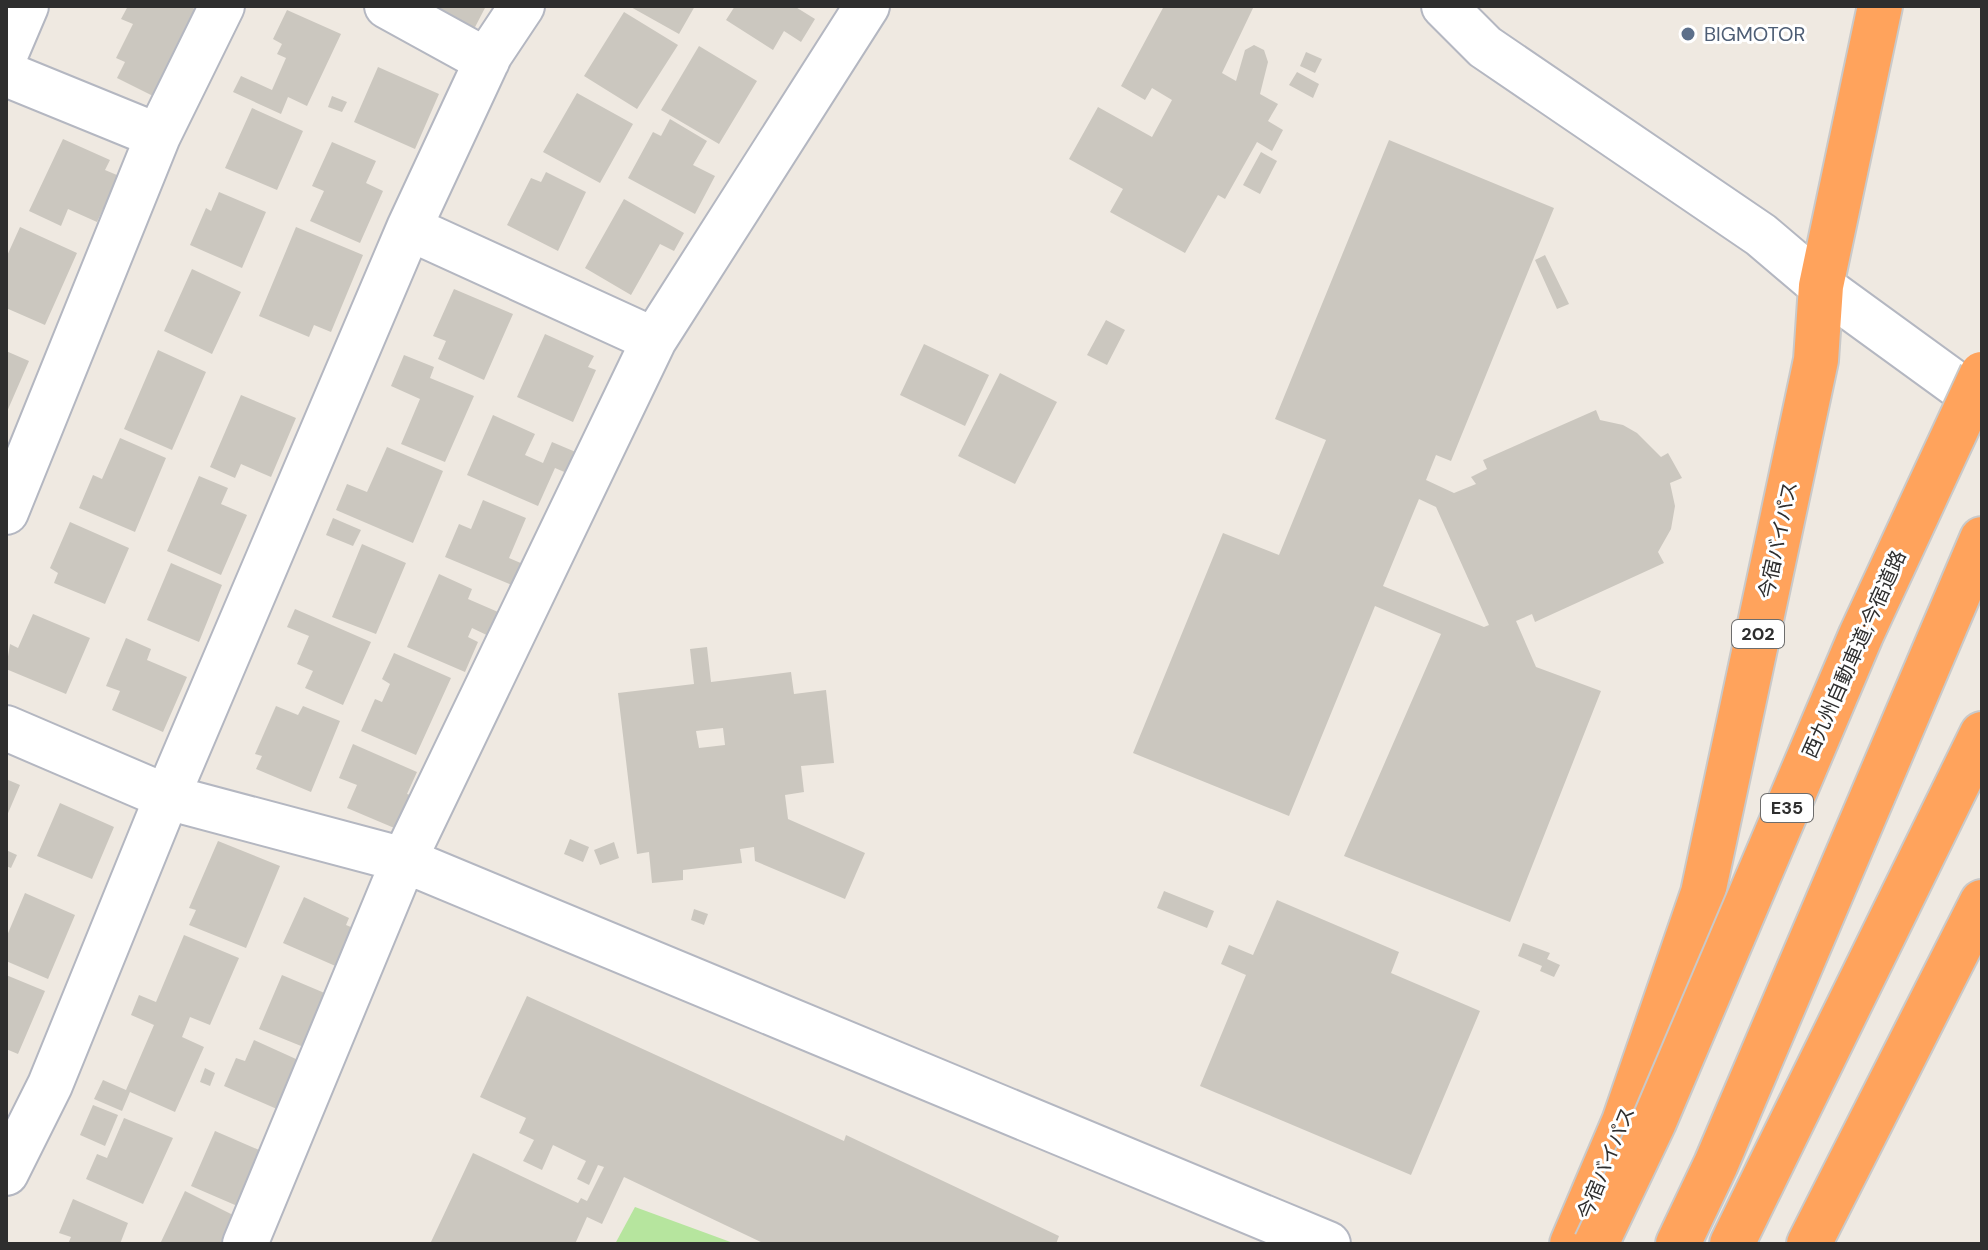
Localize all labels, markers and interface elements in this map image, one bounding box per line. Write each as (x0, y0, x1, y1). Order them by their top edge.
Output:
place label: BIGMOTOR (1704, 21, 1805, 47)
marker: BIGMOTOR (1679, 25, 1697, 43)
street label: 今宿バイパス (1753, 479, 1803, 601)
street label: 西九州自動車道;今宿道路 (1796, 546, 1912, 762)
road number: 202 (1732, 620, 1784, 648)
road number: E35 (1761, 794, 1813, 822)
street label: 今宿バイパス (1572, 1103, 1640, 1223)

